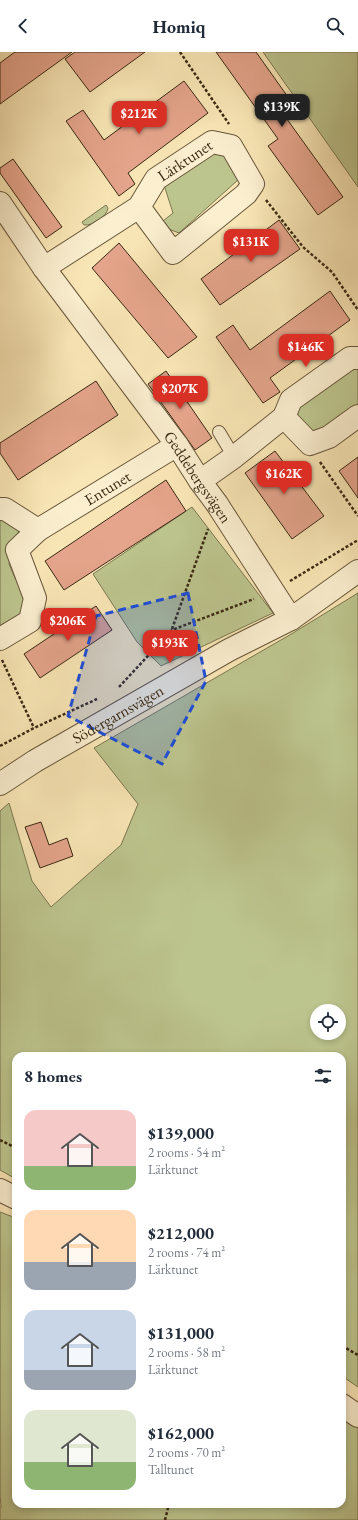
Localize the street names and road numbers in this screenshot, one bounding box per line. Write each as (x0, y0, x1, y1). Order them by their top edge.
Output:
street label: Lärktunet (153, 134, 216, 186)
street label: Geddebergsvägen (159, 426, 237, 527)
street label: Entunet (80, 465, 134, 510)
street label: Södergarnsvägen (68, 679, 168, 748)

